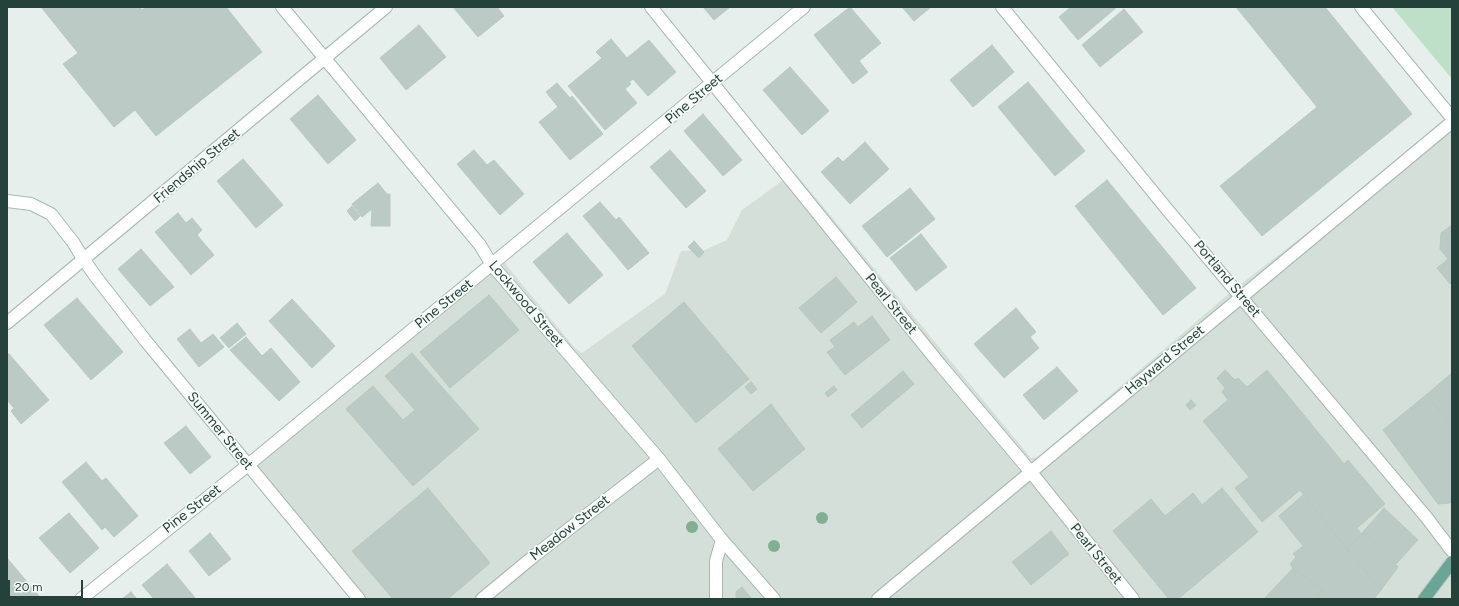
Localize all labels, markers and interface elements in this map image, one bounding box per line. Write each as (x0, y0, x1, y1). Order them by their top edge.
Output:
street label: Pine Street (662, 70, 726, 128)
street label: Friendship Street (150, 125, 244, 207)
street label: Portland Street (1190, 237, 1264, 321)
street label: Lockwood Street (485, 257, 567, 351)
street label: Pearl Street (861, 270, 921, 338)
street label: Pine Street (412, 276, 476, 332)
street label: Hayward Street (1122, 322, 1208, 398)
street label: Summer Street (183, 389, 257, 473)
street label: Pine Street (159, 481, 225, 537)
street label: Meadow Street (527, 492, 613, 564)
street label: Pearl Street (1066, 520, 1126, 588)
scale bar (10, 572, 85, 598)
text: 20 m (15, 580, 43, 594)

